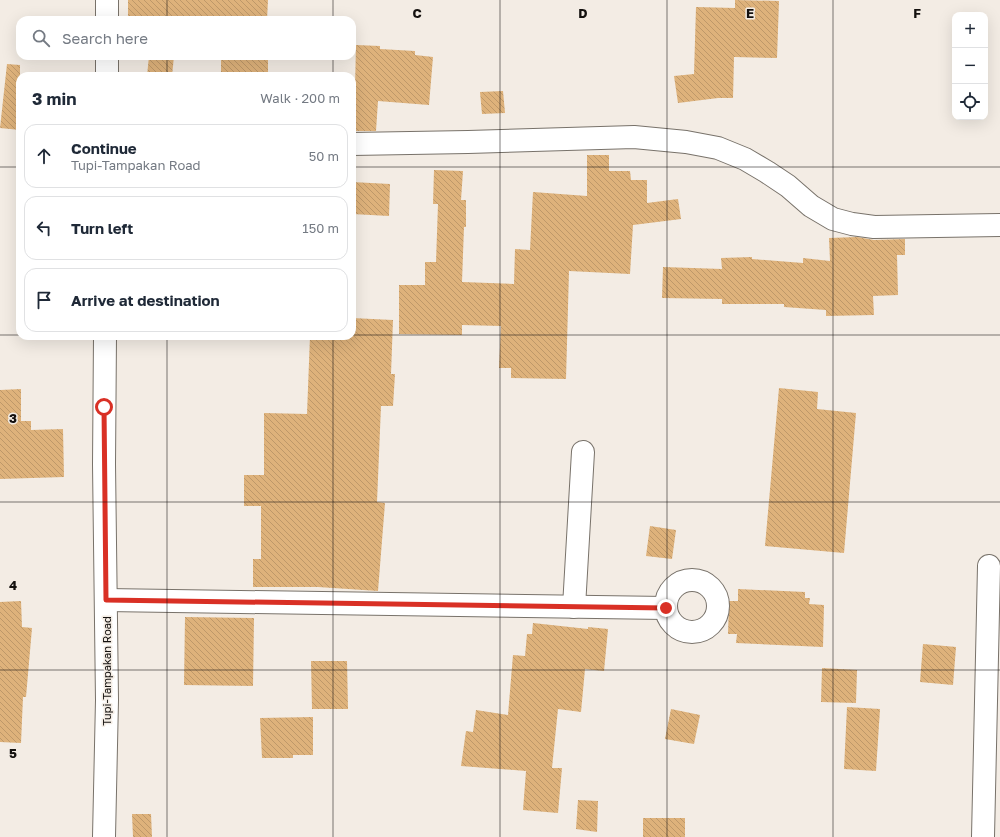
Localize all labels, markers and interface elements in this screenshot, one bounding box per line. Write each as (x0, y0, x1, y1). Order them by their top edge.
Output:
text: C (412, 5, 422, 21)
text: D (578, 5, 588, 21)
text: E (746, 5, 754, 21)
text: F (913, 5, 921, 21)
map controls (952, 12, 988, 120)
button: + (952, 12, 988, 48)
search box (16, 16, 356, 60)
icon: search (30, 27, 52, 49)
text: Search here (62, 29, 148, 47)
button: − (952, 48, 988, 84)
button: locate (952, 84, 988, 120)
text: 3 min (32, 88, 76, 109)
text: Walk · 200 m (260, 90, 340, 106)
text: Continue (71, 139, 137, 157)
icon: ahead (33, 145, 55, 167)
text: 50 m (309, 148, 339, 164)
text: Tupi-Tampakan Road (71, 157, 201, 173)
icon: left (33, 217, 55, 239)
text: Turn left (71, 219, 133, 237)
text: 150 m (302, 220, 339, 236)
icon: arrive (33, 289, 55, 311)
text: Arrive at destination (71, 291, 220, 309)
route start (95, 398, 113, 416)
text: 3 (9, 410, 17, 426)
text: 4 (9, 577, 17, 593)
route end (657, 599, 675, 617)
street label: Tupi-Tampakan Road (100, 616, 113, 726)
text: 5 (9, 745, 17, 761)

